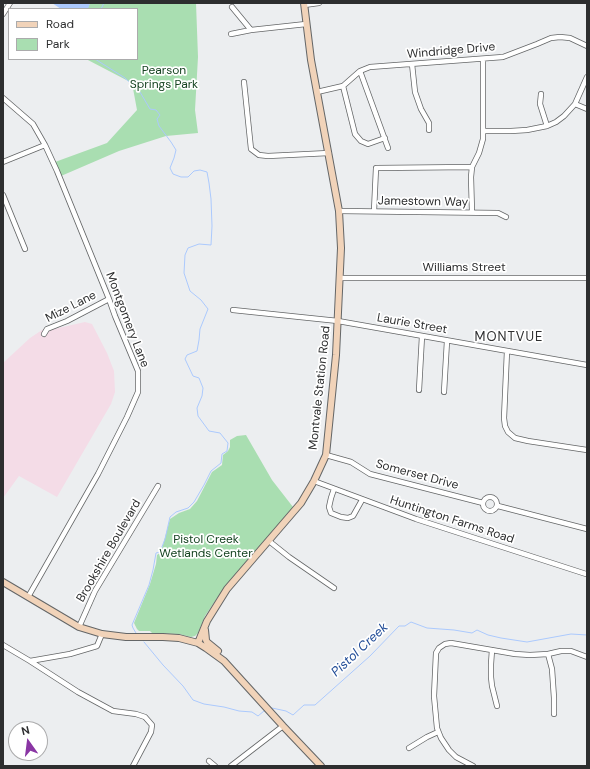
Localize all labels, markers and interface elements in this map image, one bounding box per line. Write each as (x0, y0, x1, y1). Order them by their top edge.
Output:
legend (8, 8, 138, 60)
text: Road (46, 16, 74, 32)
text: Park (46, 36, 70, 52)
street label: Windridge Drive (406, 40, 496, 62)
park label: Pearson Springs Park (130, 64, 198, 92)
street label: Jamestown Way (378, 194, 468, 210)
street label: Williams Street (422, 261, 506, 275)
street label: Montgomery Lane (102, 270, 152, 370)
street label: Mize Lane (43, 288, 99, 326)
street label: Laurie Street (376, 311, 448, 337)
street label: Montvale Station Road (306, 325, 334, 451)
district label: MONTVUE (475, 330, 543, 346)
street label: Somerset Drive (374, 457, 460, 493)
street label: Huntington Farms Road (388, 493, 516, 547)
street label: Brookshire Boulevard (74, 497, 144, 605)
park label: Pistol Creek Wetlands Center (159, 533, 253, 561)
water label: Pistol Creek (328, 620, 392, 680)
north arrow (8, 721, 48, 761)
text: N (20, 723, 31, 738)

